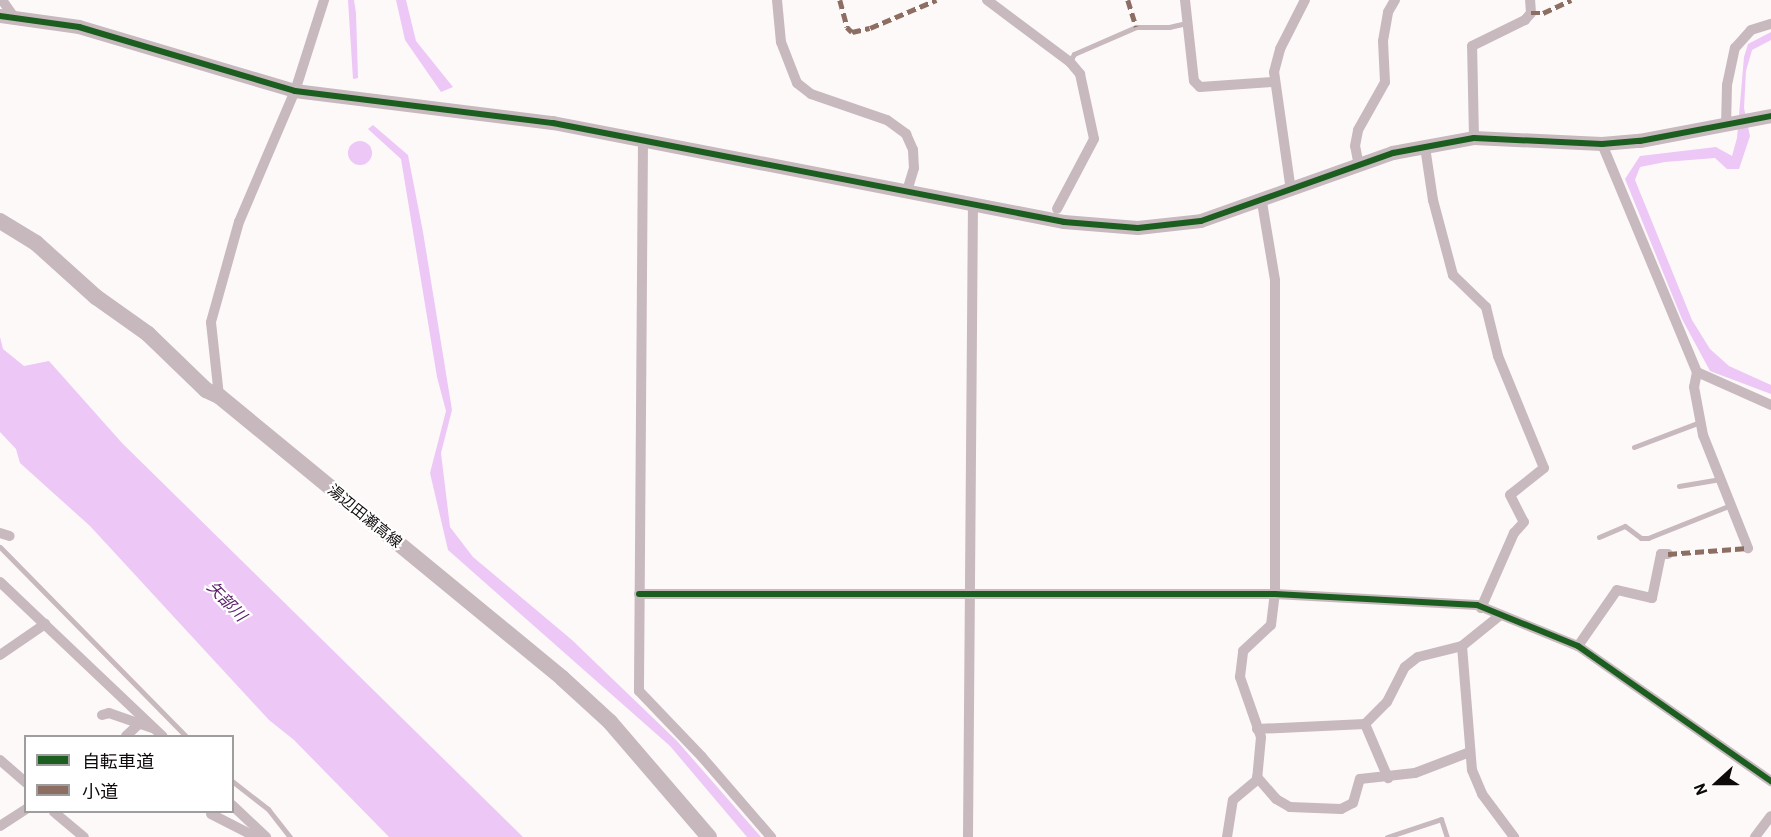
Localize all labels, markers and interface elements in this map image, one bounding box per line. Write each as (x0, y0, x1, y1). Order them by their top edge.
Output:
street label: 湯辺田瀬高線 (324, 481, 406, 551)
water label: 矢部川 (203, 577, 251, 625)
legend (24, 735, 234, 813)
text: 自転車道 (82, 750, 154, 772)
north arrow (1687, 753, 1747, 813)
text: 小道 (82, 780, 118, 802)
text: N (1689, 781, 1711, 798)

